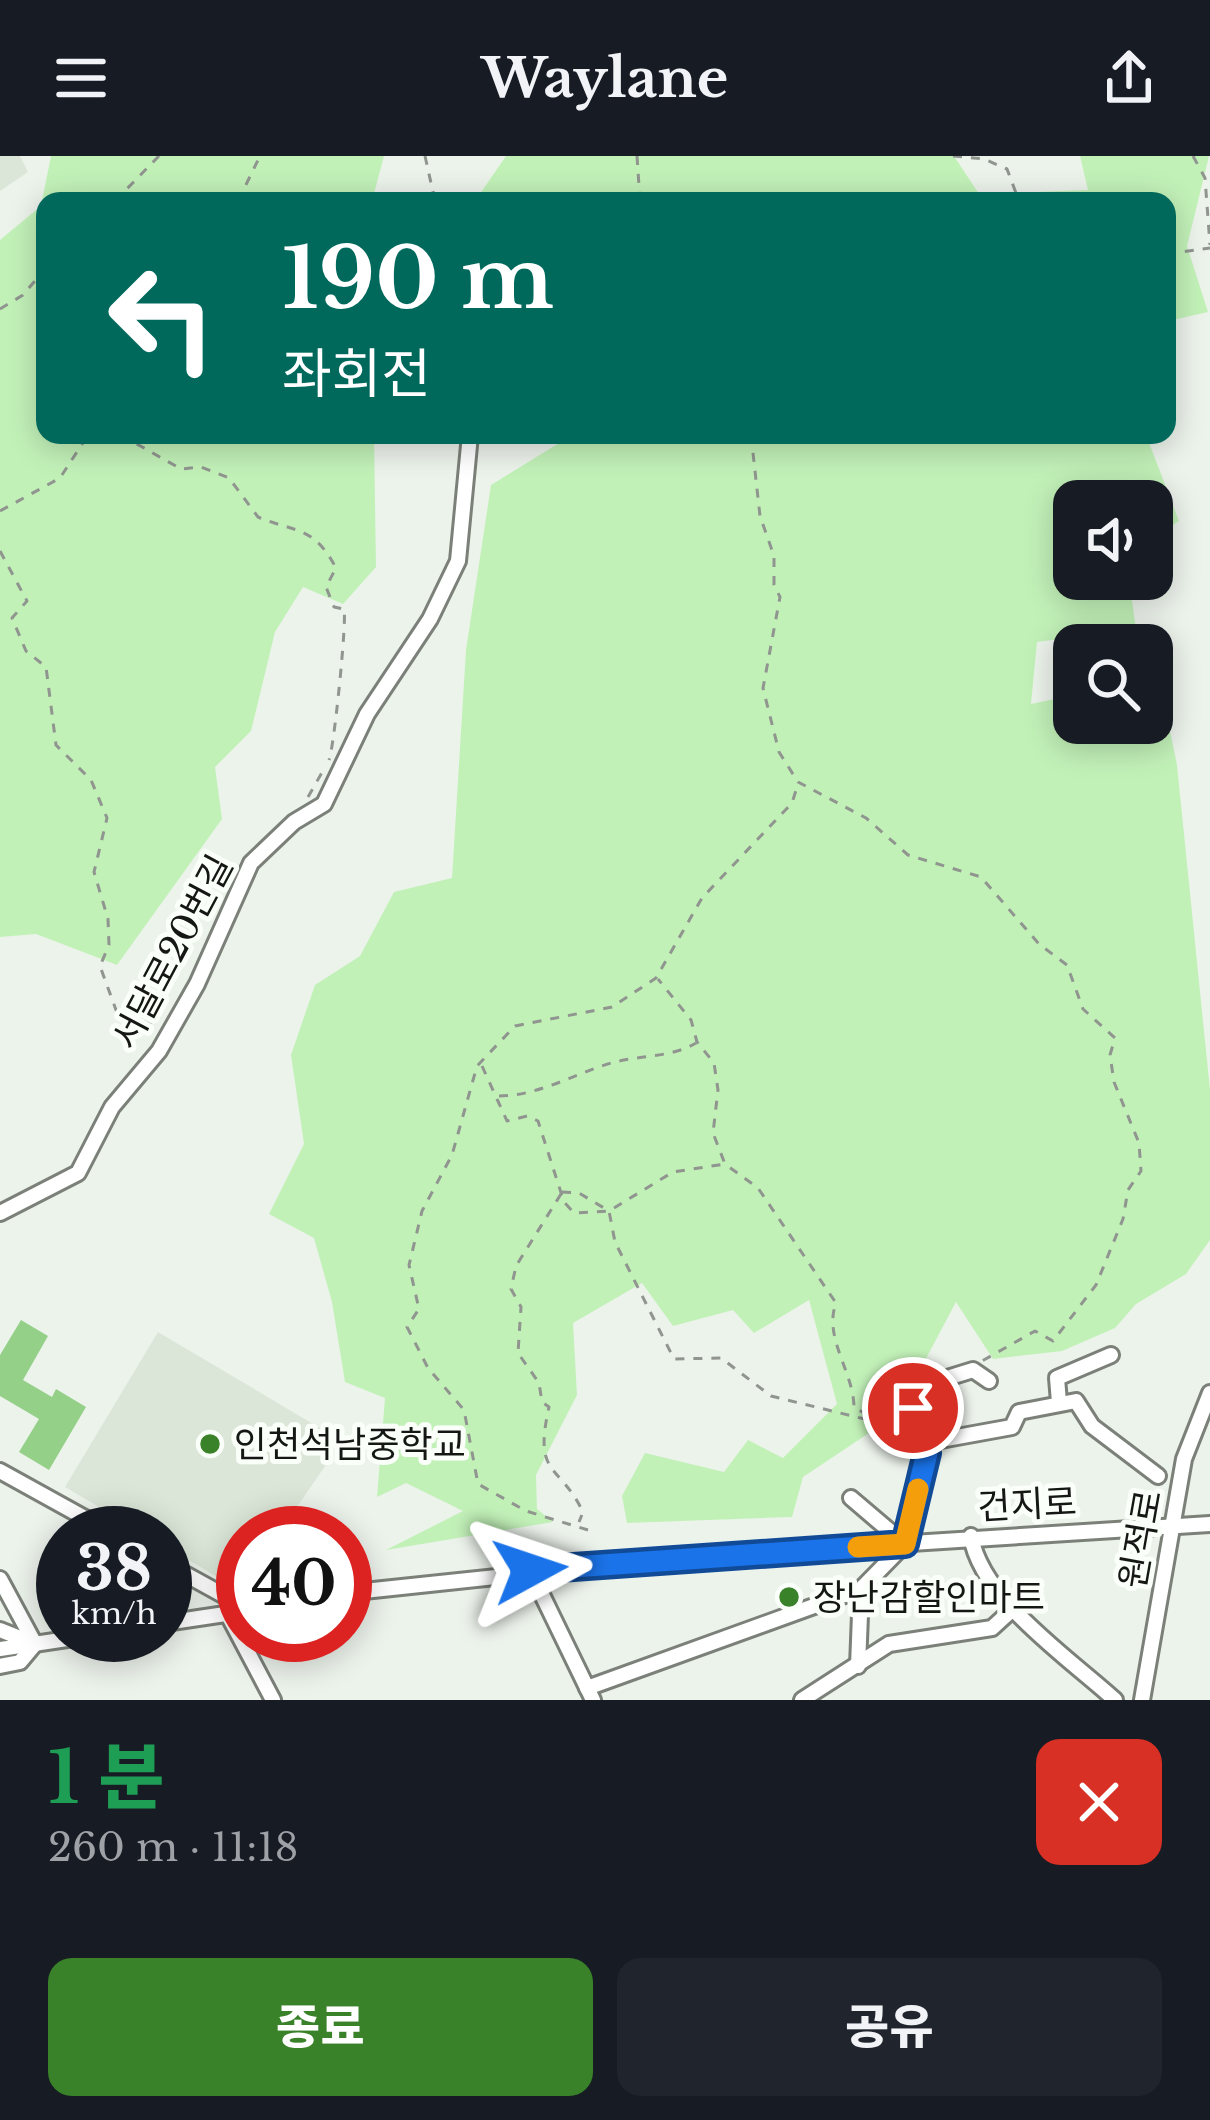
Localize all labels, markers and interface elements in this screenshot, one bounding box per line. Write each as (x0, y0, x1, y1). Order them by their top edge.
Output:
icon: menu (48, 45, 114, 111)
text: Waylane (482, 45, 728, 112)
icon: share (1096, 45, 1162, 111)
text: 190 m (282, 227, 554, 331)
icon: left (84, 240, 240, 396)
text: 좌회전 (282, 341, 431, 408)
map controls (1053, 480, 1173, 744)
button: sound (1053, 480, 1173, 600)
button: search (1053, 624, 1173, 744)
street label: 서달로20번길 (102, 847, 242, 1057)
pin (862, 1357, 964, 1459)
icon: arrive (880, 1375, 946, 1441)
place label: 인천석남중학교 (234, 1422, 466, 1467)
marker: 인천석남중학교 (197, 1431, 223, 1457)
street label: 건지로 (976, 1479, 1078, 1530)
street label: 원적로 (1110, 1486, 1171, 1592)
speed limit sign: 40 (216, 1506, 372, 1662)
position arrow (467, 1507, 593, 1633)
text: 38 (76, 1532, 152, 1606)
place label: 장난감할인마트 (813, 1575, 1045, 1620)
marker: 장난감할인마트 (776, 1584, 802, 1610)
text: km/h (71, 1595, 157, 1632)
text: 1 분 (48, 1733, 165, 1822)
button: close (1036, 1739, 1162, 1865)
text: 260 m · 11:18 (48, 1823, 298, 1872)
button: 종료 (48, 1958, 593, 2096)
button: 공유 (617, 1958, 1162, 2096)

